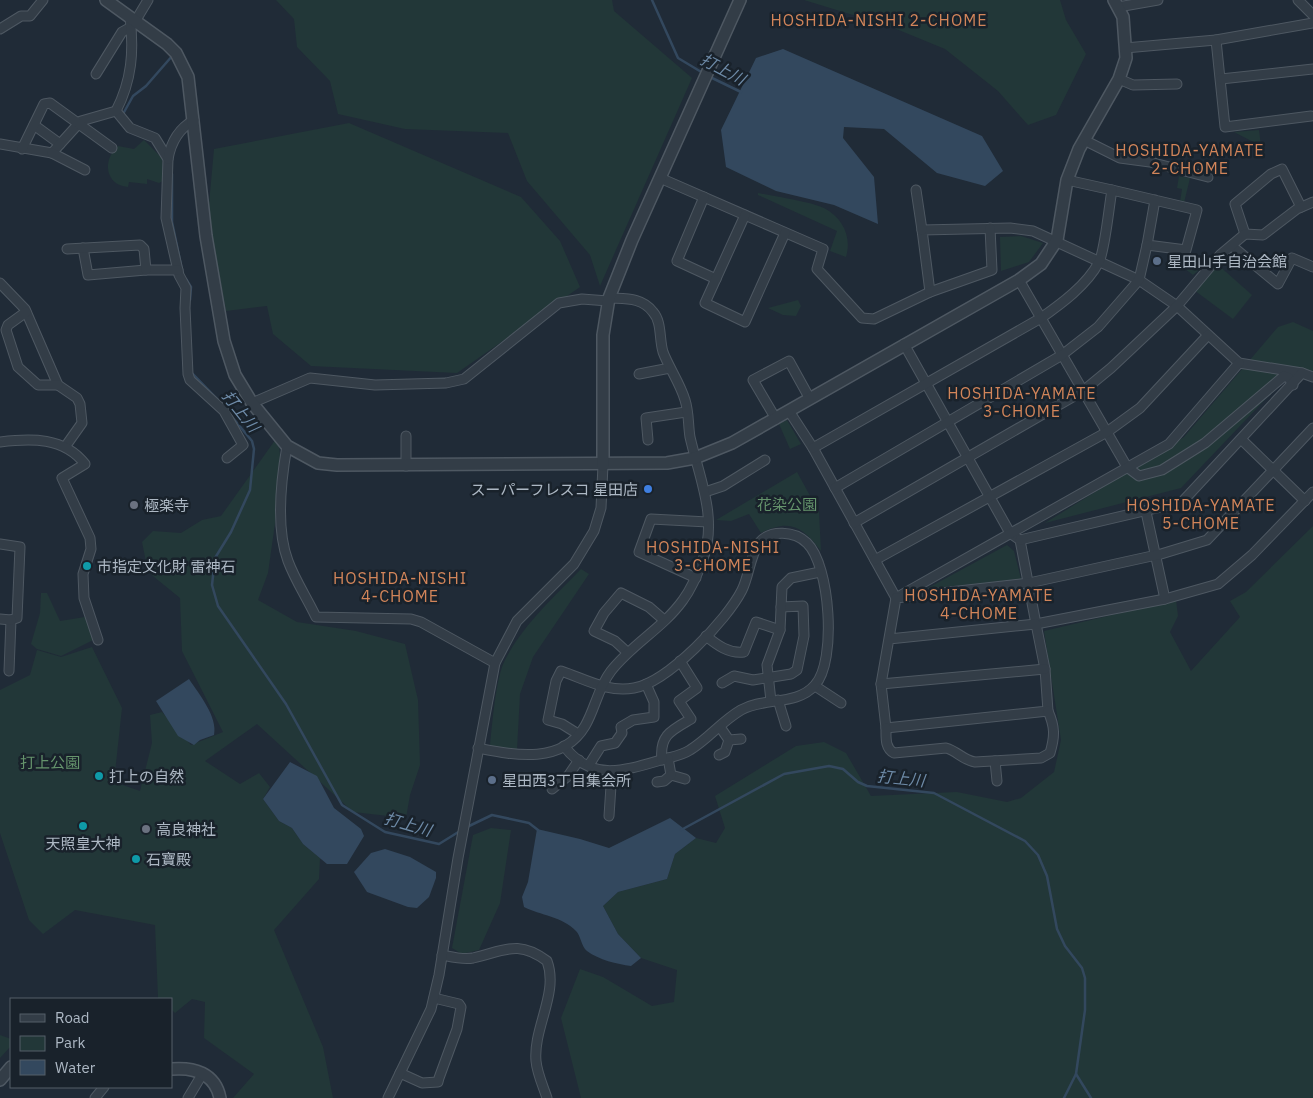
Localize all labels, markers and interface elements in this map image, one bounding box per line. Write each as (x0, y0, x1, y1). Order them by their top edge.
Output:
district label: HOSHIDA-NISHI 2-CHOME (770, 10, 988, 30)
water label: 打上川 (697, 49, 751, 90)
district label: HOSHIDA-YAMATE 2-CHOME (1115, 140, 1265, 178)
place label: 星田山手自治会館 (1167, 252, 1287, 271)
marker: 星田山手自治会館 (1151, 255, 1163, 267)
district label: HOSHIDA-YAMATE 3-CHOME (947, 383, 1097, 421)
water label: 打上川 (218, 386, 265, 437)
place label: スーパーフレスコ 星田店 (471, 480, 638, 499)
marker: スーパーフレスコ 星田店 (642, 483, 654, 495)
park label: 花染公園 (757, 495, 817, 514)
district label: HOSHIDA-YAMATE 5-CHOME (1126, 495, 1276, 533)
place label: 極楽寺 (144, 496, 189, 515)
marker: 極楽寺 (128, 499, 140, 511)
district label: HOSHIDA-NISHI 3-CHOME (646, 537, 780, 575)
place label: 市指定文化財 雷神石 (97, 557, 236, 576)
marker: 市指定文化財 雷神石 (81, 560, 93, 572)
district label: HOSHIDA-NISHI 4-CHOME (333, 568, 467, 606)
district label: HOSHIDA-YAMATE 4-CHOME (904, 585, 1054, 623)
park label: 打上公園 (20, 753, 80, 772)
water label: 打上川 (876, 766, 928, 791)
place label: 打上の自然 (109, 767, 184, 786)
marker: 打上の自然 (93, 770, 105, 782)
place label: 星田西3丁目集会所 (502, 771, 631, 790)
marker: 星田西3丁目集会所 (486, 774, 498, 786)
water label: 打上川 (382, 808, 436, 841)
marker: 天照皇大神 (77, 820, 89, 832)
place label: 高良神社 (156, 820, 216, 839)
marker: 高良神社 (140, 823, 152, 835)
place label: 天照皇大神 (45, 834, 121, 853)
place label: 石寶殿 (146, 850, 191, 869)
marker: 石寶殿 (130, 853, 142, 865)
legend (10, 998, 172, 1088)
text: Road (55, 1008, 90, 1027)
text: Park (55, 1033, 85, 1052)
text: Water (55, 1058, 96, 1077)

